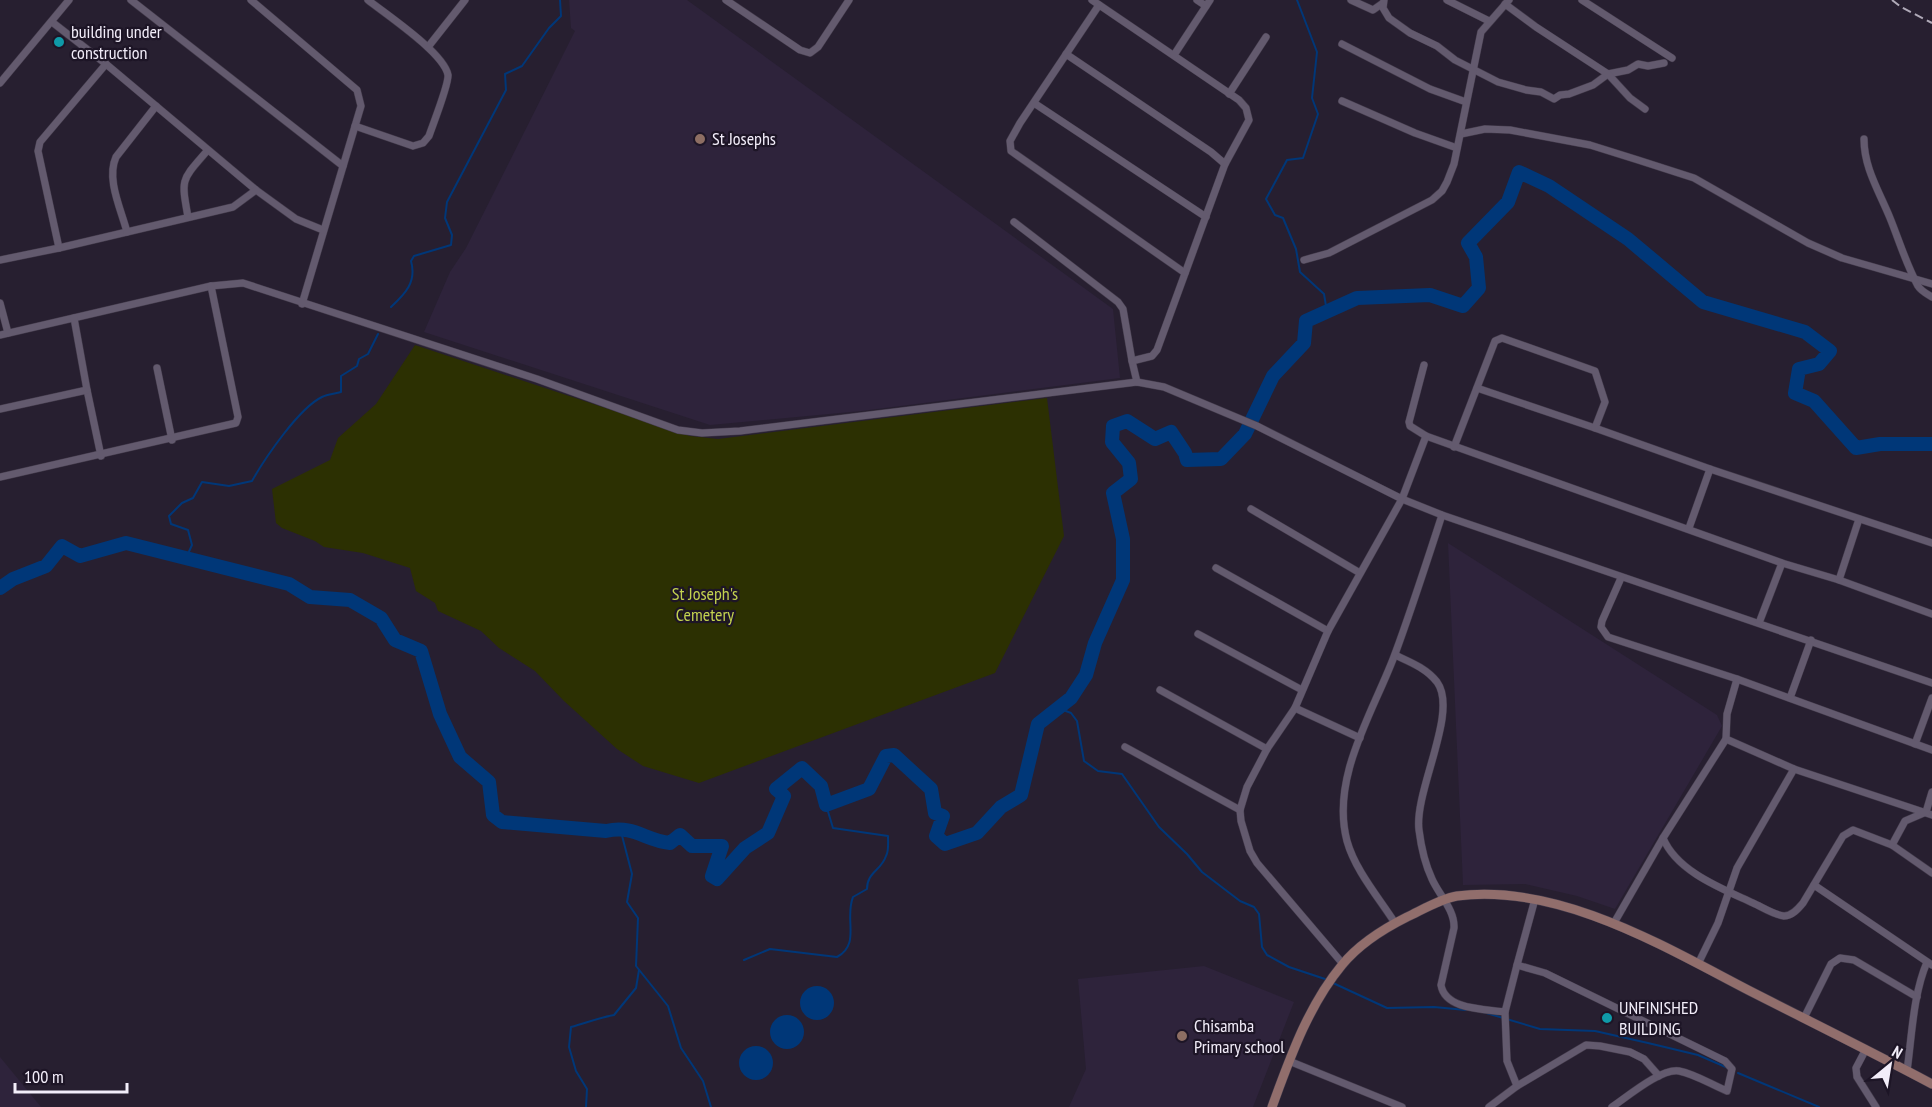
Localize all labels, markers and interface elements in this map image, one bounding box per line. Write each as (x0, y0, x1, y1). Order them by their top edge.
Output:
place label: building under construction (71, 20, 162, 64)
marker: building under construction (52, 35, 66, 49)
place label: St Josephs (712, 127, 776, 150)
marker: St Josephs (693, 132, 707, 146)
park label: St Joseph's Cemetery (672, 582, 738, 626)
place label: UNFINISHED BUILDING (1619, 996, 1698, 1040)
marker: UNFINISHED BUILDING (1600, 1011, 1614, 1025)
place label: Chisamba Primary school (1194, 1014, 1285, 1058)
marker: Chisamba Primary school (1175, 1029, 1189, 1043)
north arrow (1860, 1035, 1920, 1095)
text: N (1889, 1041, 1906, 1063)
scale bar (15, 1056, 128, 1094)
text: 100 m (24, 1065, 64, 1088)

